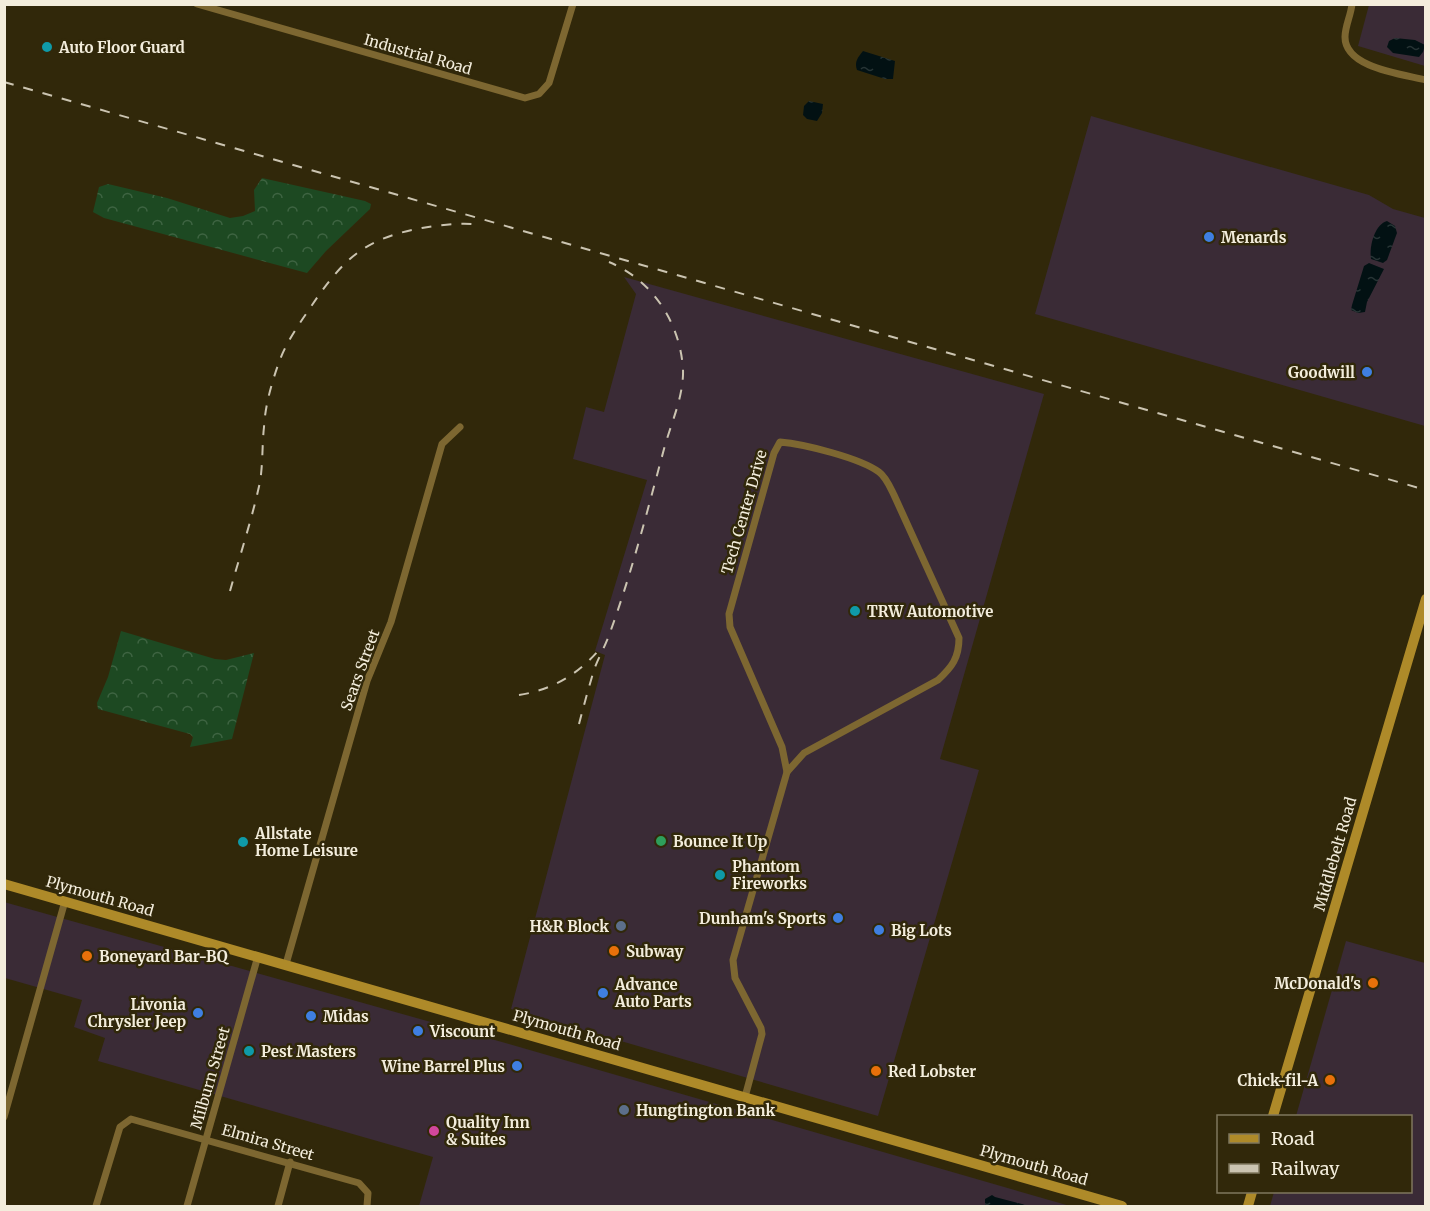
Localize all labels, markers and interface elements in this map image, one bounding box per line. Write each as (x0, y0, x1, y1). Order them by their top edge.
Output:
street label: Industrial Road (362, 30, 474, 78)
place label: Auto Floor Guard (58, 38, 185, 57)
marker: Auto Floor Guard (40, 40, 54, 54)
place label: Menards (1221, 228, 1287, 247)
marker: Menards (1202, 230, 1216, 244)
place label: Goodwill (1288, 363, 1355, 382)
marker: Goodwill (1360, 365, 1374, 379)
street label: Tech Center Drive (717, 447, 771, 576)
place label: TRW Automotive (867, 602, 993, 621)
marker: TRW Automotive (848, 604, 862, 618)
street label: Sears Street (336, 627, 384, 713)
street label: Middlebelt Road (1310, 795, 1360, 913)
place label: Allstate Home Leisure (254, 824, 358, 860)
place label: Bounce It Up (673, 832, 768, 851)
marker: Bounce It Up (654, 834, 668, 848)
marker: Allstate Home Leisure (236, 835, 250, 849)
place label: Phantom Fireworks (732, 857, 807, 893)
marker: Phantom Fireworks (713, 868, 727, 882)
street label: Plymouth Road (44, 872, 156, 920)
place label: Dunham's Sports (699, 909, 826, 928)
marker: Dunham's Sports (831, 911, 845, 925)
place label: H&R Block (530, 917, 609, 936)
marker: H&R Block (614, 919, 628, 933)
place label: Big Lots (891, 921, 952, 940)
marker: Big Lots (872, 923, 886, 937)
place label: Subway (626, 942, 683, 961)
marker: Subway (607, 944, 621, 958)
place label: Boneyard Bar-BQ (99, 947, 230, 966)
marker: Boneyard Bar-BQ (80, 949, 94, 963)
place label: McDonald's (1274, 974, 1361, 993)
place label: Advance Auto Parts (614, 975, 692, 1011)
marker: McDonald's (1366, 976, 1380, 990)
marker: Advance Auto Parts (596, 986, 610, 1000)
place label: Livonia Chrysler Jeep (88, 995, 187, 1031)
marker: Livonia Chrysler Jeep (191, 1006, 205, 1020)
street label: Plymouth Road (511, 1006, 623, 1054)
place label: Midas (323, 1007, 369, 1026)
marker: Midas (304, 1009, 318, 1023)
place label: Viscount (429, 1022, 495, 1041)
street label: Milburn Street (186, 1024, 234, 1131)
marker: Viscount (411, 1024, 425, 1038)
place label: Pest Masters (261, 1042, 356, 1061)
marker: Pest Masters (242, 1044, 256, 1058)
place label: Wine Barrel Plus (381, 1057, 505, 1076)
marker: Wine Barrel Plus (510, 1059, 524, 1073)
place label: Red Lobster (888, 1062, 976, 1081)
marker: Red Lobster (869, 1064, 883, 1078)
place label: Chick-fil-A (1237, 1071, 1318, 1090)
marker: Chick-fil-A (1323, 1073, 1337, 1087)
place label: Hungtington Bank (636, 1101, 775, 1120)
marker: Hungtington Bank (617, 1103, 631, 1117)
place label: Quality Inn & Suites (446, 1113, 530, 1149)
legend (1217, 1115, 1412, 1193)
street label: Elmira Street (220, 1120, 317, 1164)
marker: Quality Inn & Suites (427, 1124, 441, 1138)
text: Road (1271, 1127, 1315, 1150)
street label: Plymouth Road (978, 1141, 1090, 1189)
text: Railway (1271, 1157, 1340, 1180)

